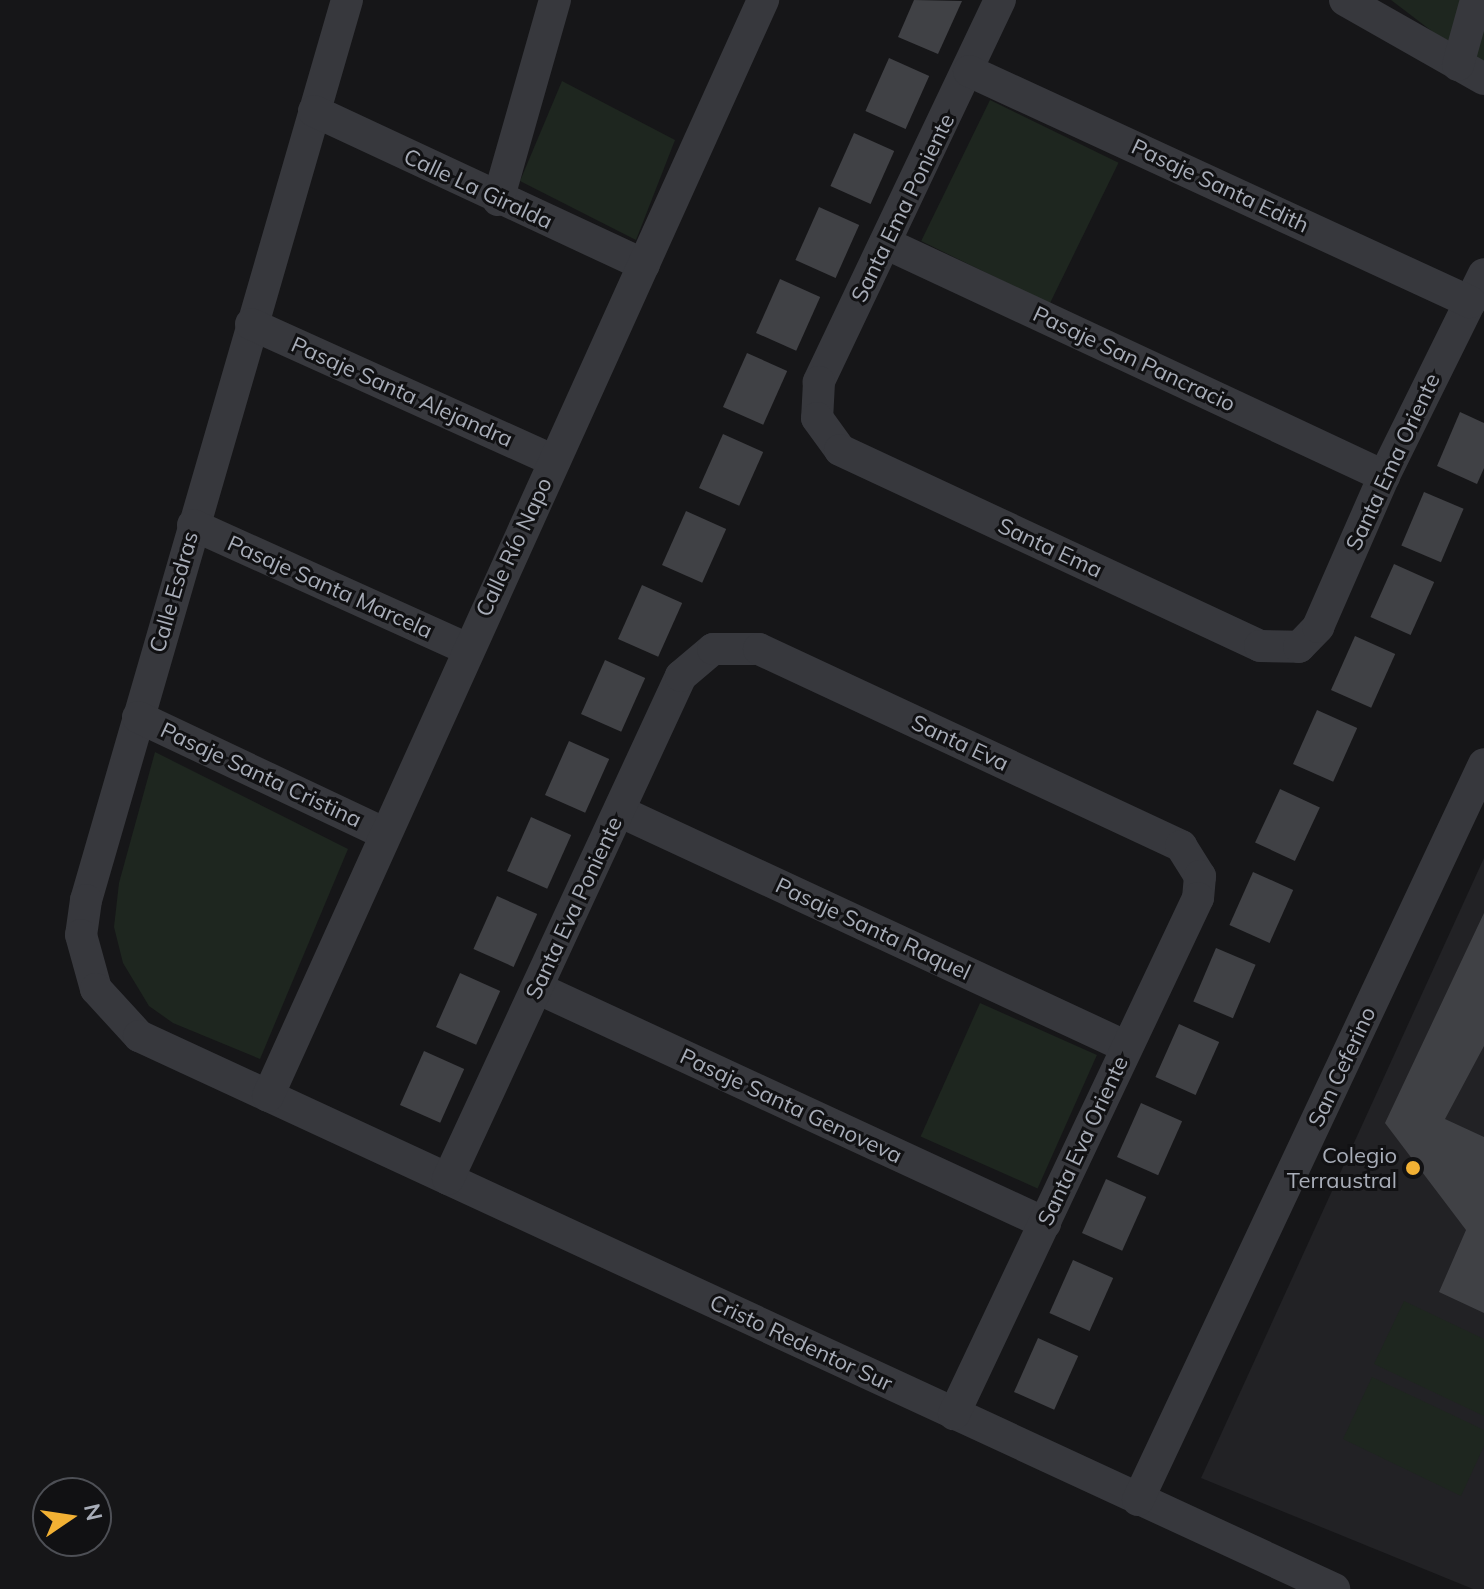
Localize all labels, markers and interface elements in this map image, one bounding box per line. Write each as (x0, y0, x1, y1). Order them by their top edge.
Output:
street label: Santa Ema Poniente (846, 109, 960, 307)
street label: Pasaje Santa Edith (1127, 133, 1313, 239)
street label: Calle La Giralda (399, 143, 557, 235)
street label: Pasaje San Pancracio (1029, 301, 1239, 417)
street label: Pasaje Santa Alejandra (287, 331, 517, 453)
street label: Santa Ema Oriente (1340, 369, 1446, 555)
street label: Calle Río Napo (470, 473, 558, 621)
street label: Santa Ema (994, 512, 1106, 584)
street label: Calle Esdras (144, 528, 204, 656)
street label: Pasaje Santa Marcela (223, 530, 437, 644)
street label: Santa Eva (907, 709, 1013, 777)
street label: Pasaje Santa Cristina (156, 717, 366, 833)
street label: Santa Eva Poniente (520, 812, 628, 1004)
street label: Pasaje Santa Raquel (771, 872, 975, 986)
street label: San Ceferino (1303, 1003, 1381, 1131)
street label: Pasaje Santa Genoveva (676, 1043, 906, 1169)
street label: Santa Eva Oriente (1032, 1052, 1134, 1230)
place label: Colegio Terraustral (1287, 1142, 1397, 1194)
marker: Colegio Terraustral (1404, 1159, 1422, 1177)
street label: Cristo Redentor Sur (706, 1289, 896, 1397)
north arrow (32, 1477, 112, 1557)
text: N (78, 1501, 109, 1523)

